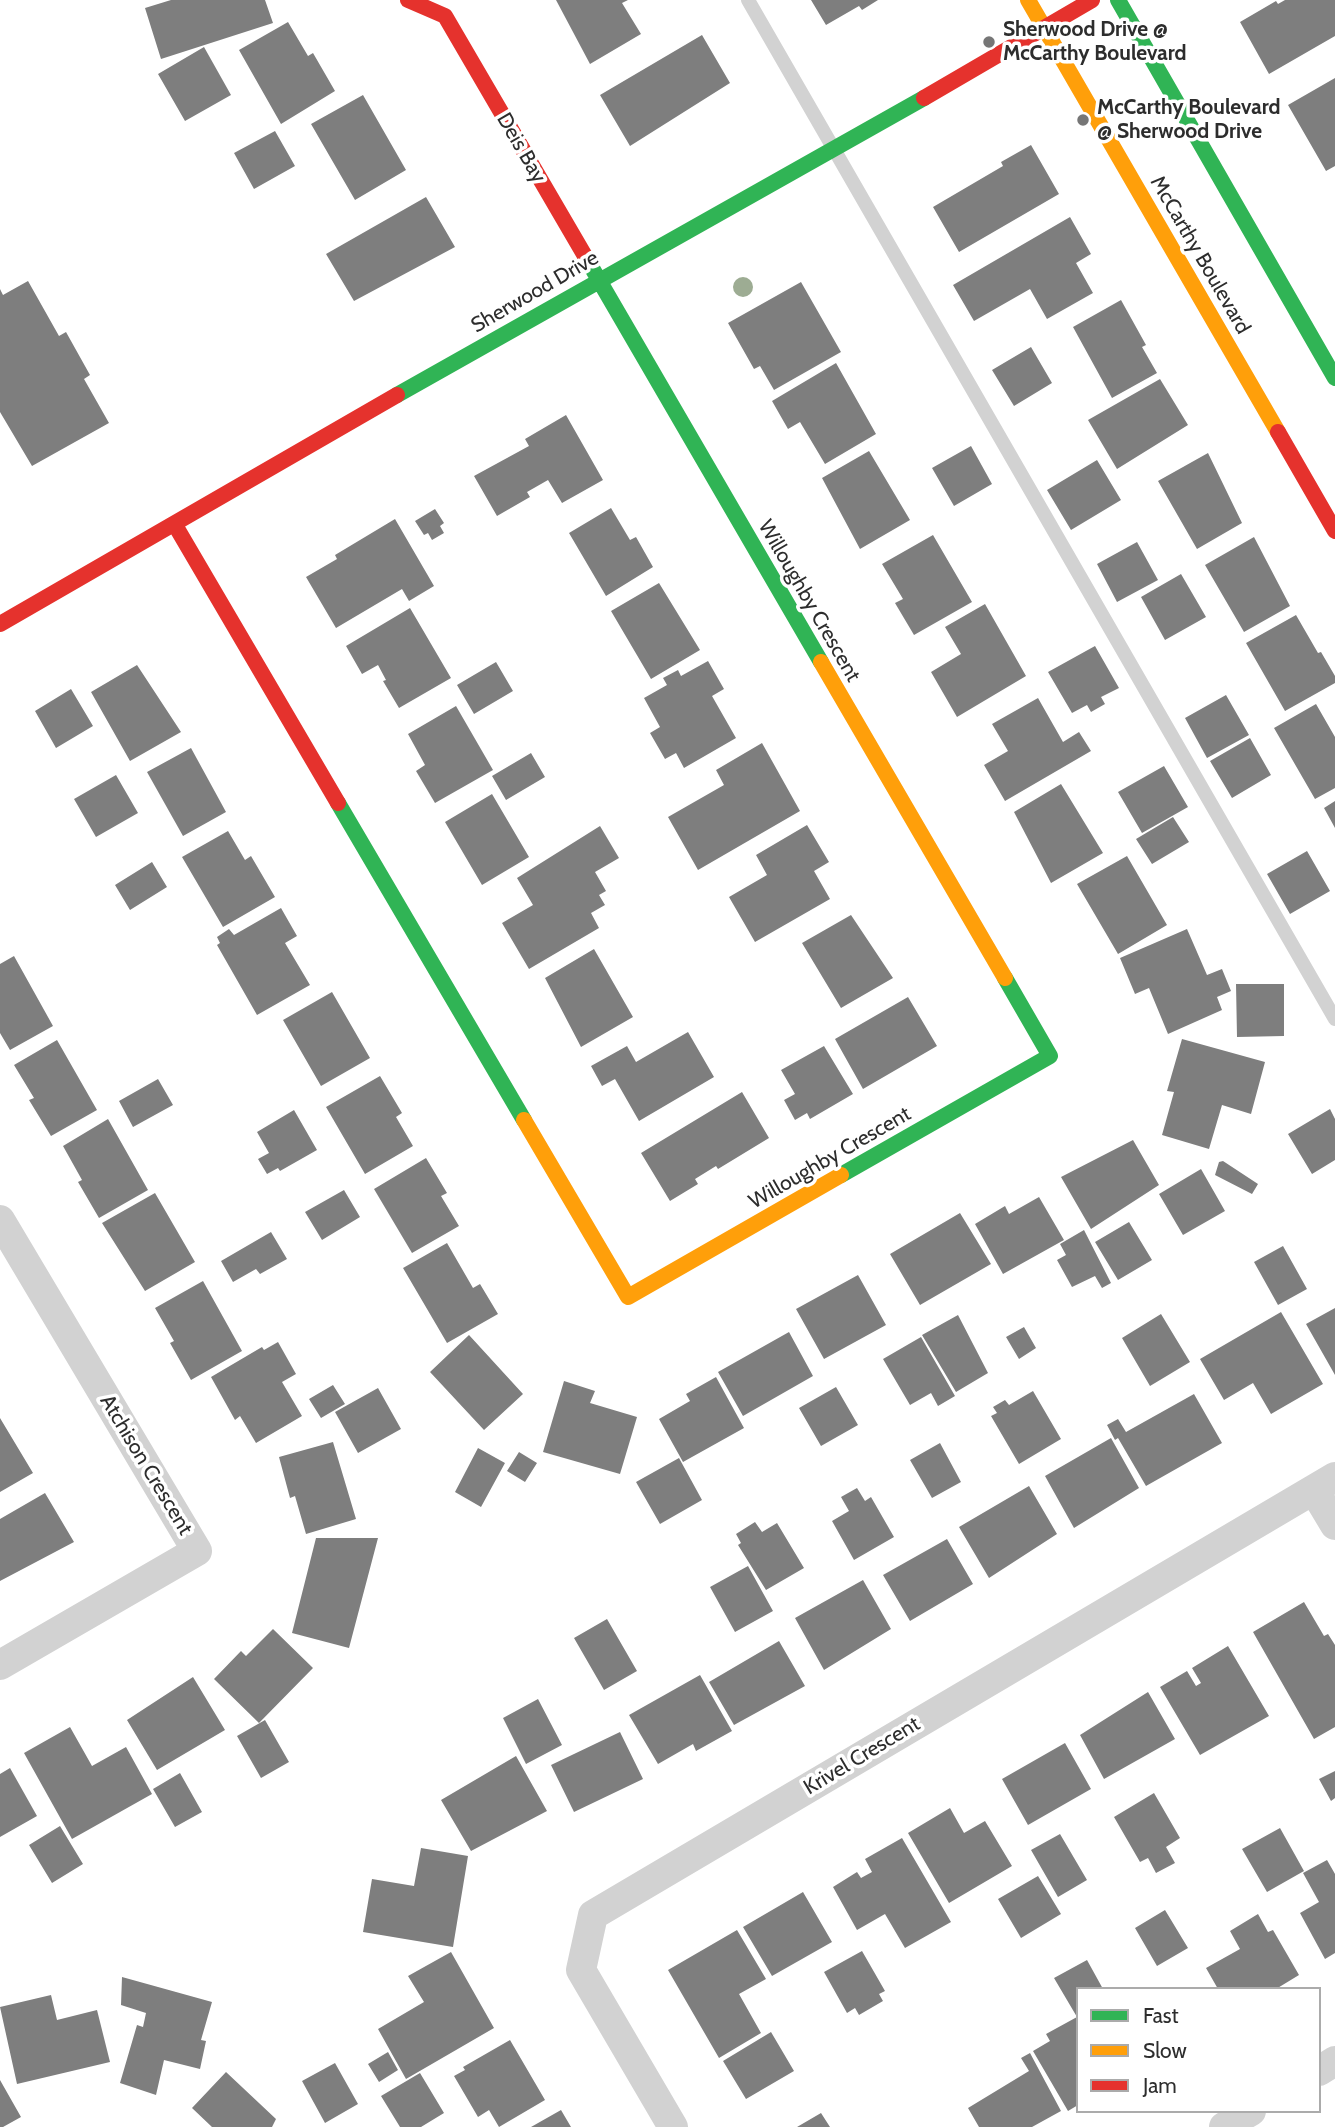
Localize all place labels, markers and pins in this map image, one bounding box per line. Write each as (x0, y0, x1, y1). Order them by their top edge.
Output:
place label: Sherwood Drive @ McCarthy Boulevard (1003, 17, 1187, 67)
marker: Sherwood Drive @ McCarthy Boulevard (981, 34, 997, 50)
place label: McCarthy Boulevard @ Sherwood Drive (1097, 95, 1281, 145)
marker: McCarthy Boulevard @ Sherwood Drive (1075, 112, 1091, 128)

